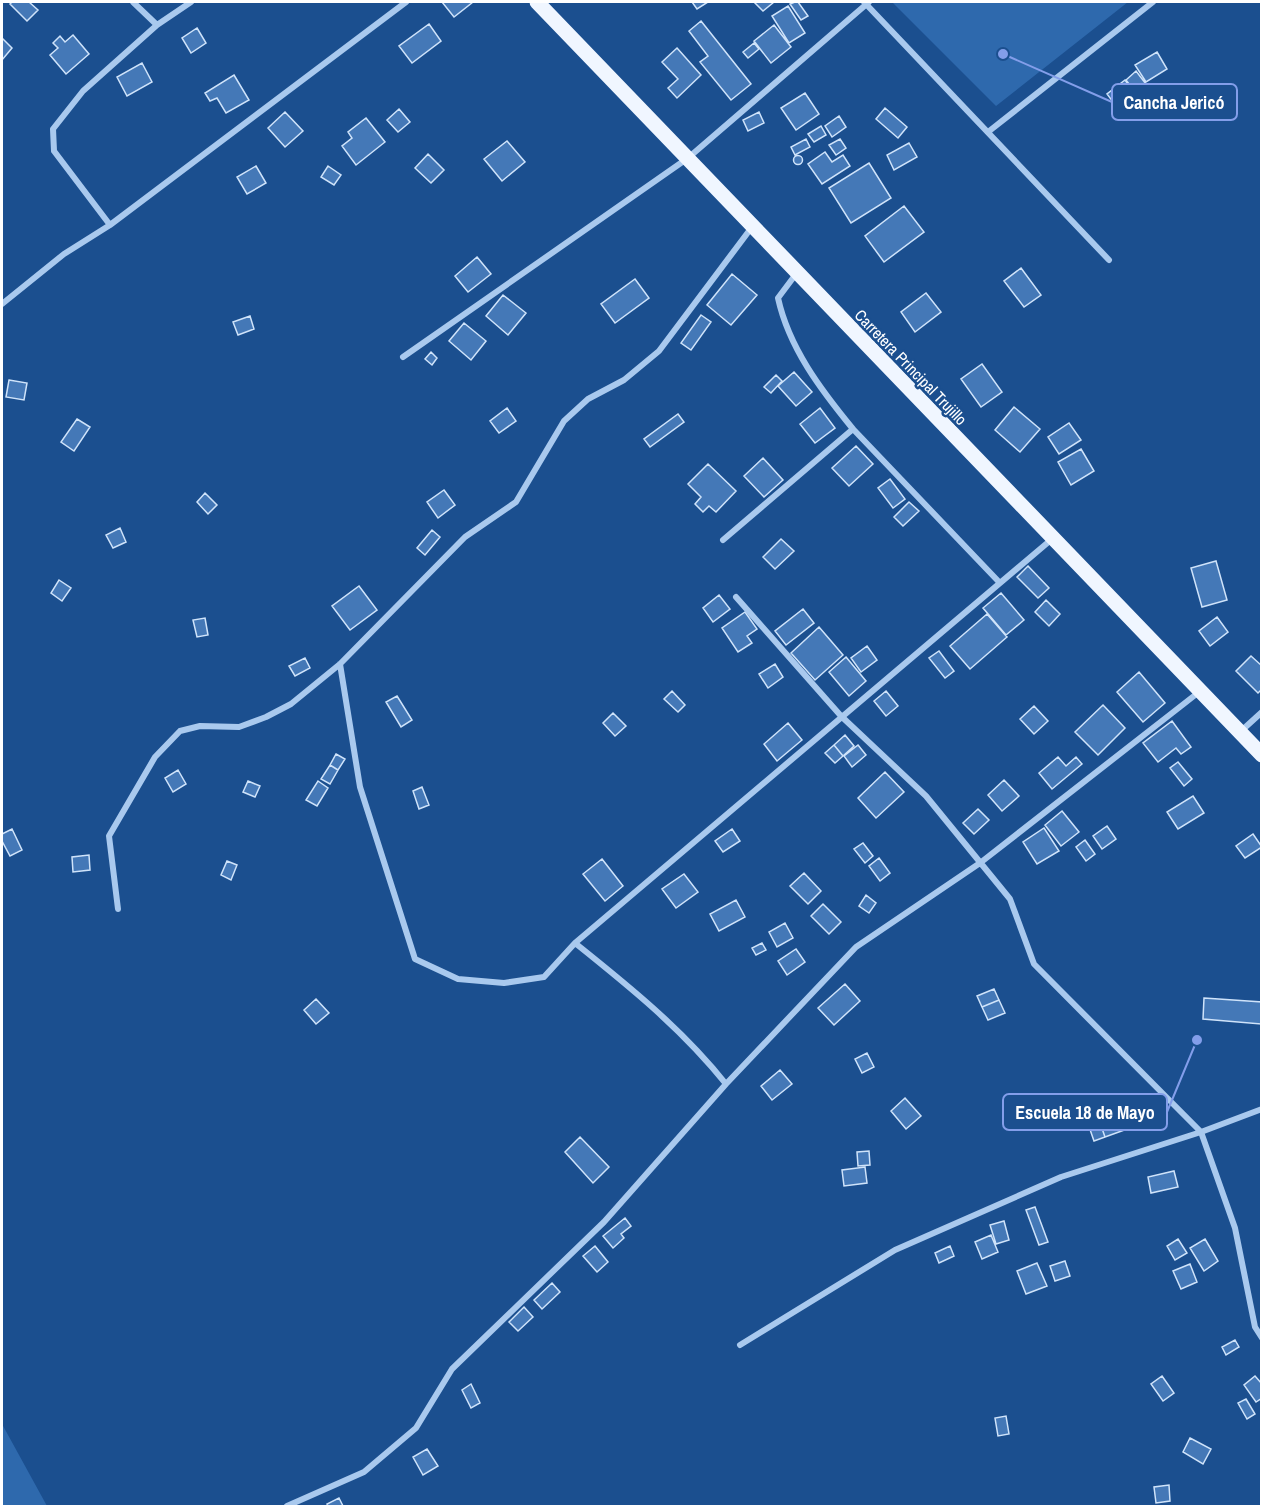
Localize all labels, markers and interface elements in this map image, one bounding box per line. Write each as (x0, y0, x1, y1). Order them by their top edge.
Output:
callout: Cancha Jericó (1112, 84, 1237, 120)
text: Cancha Jericó (1124, 90, 1224, 115)
street label: Carretera Principal Trujillo (850, 304, 972, 430)
callout: Escuela 18 de Mayo (1003, 1094, 1167, 1130)
text: Escuela 18 de Mayo (1015, 1100, 1155, 1125)

